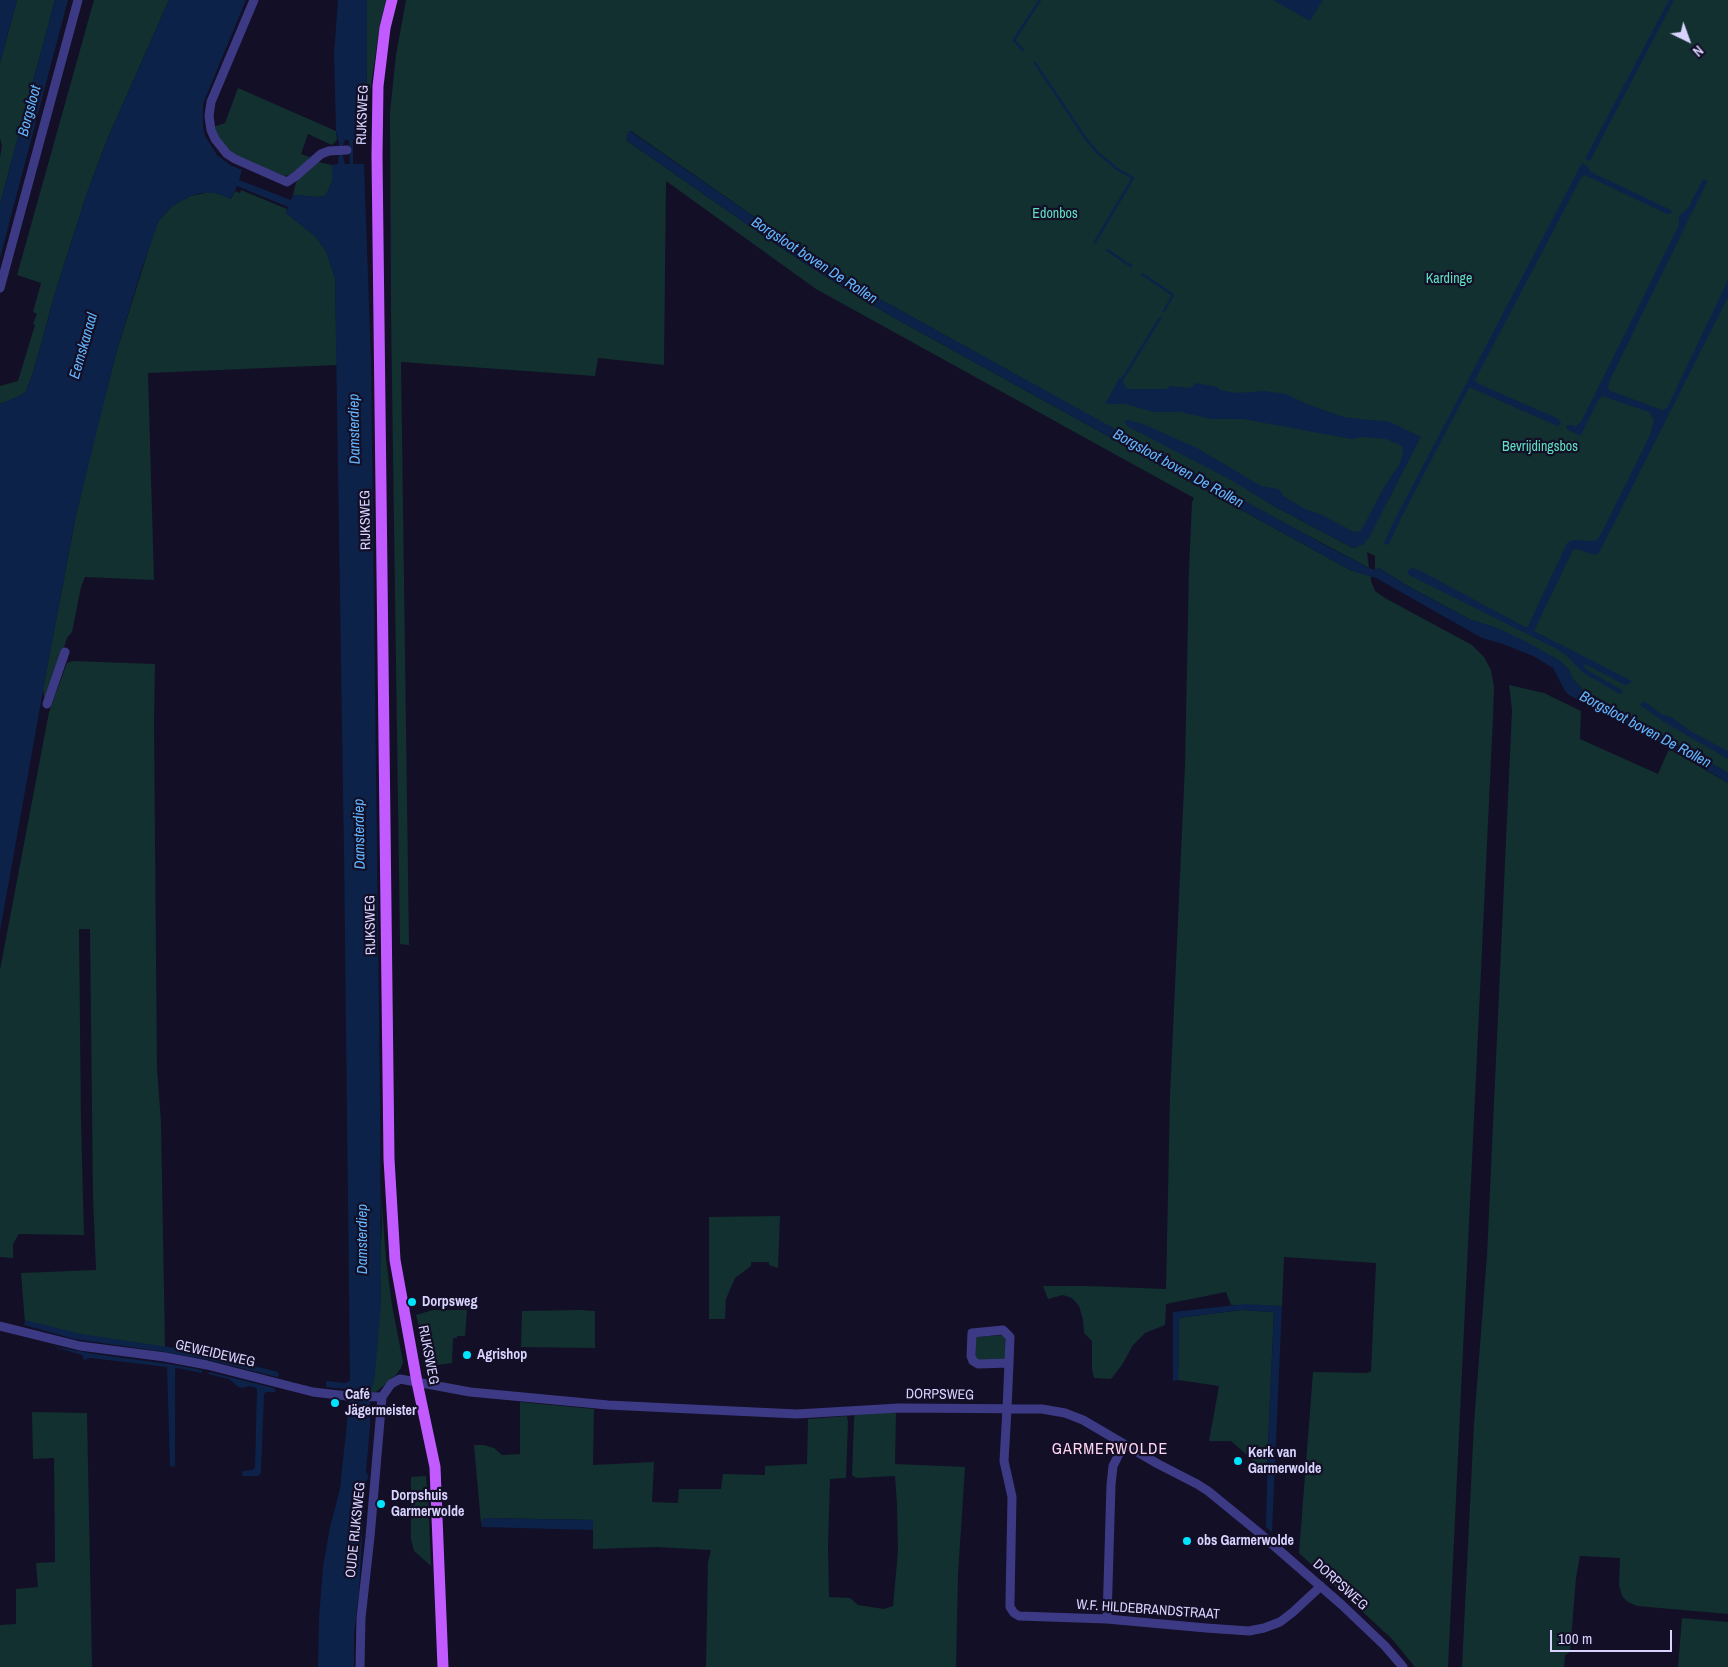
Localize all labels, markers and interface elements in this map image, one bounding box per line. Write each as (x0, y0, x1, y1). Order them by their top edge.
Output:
north arrow (1663, 15, 1713, 65)
text: N (1689, 42, 1707, 61)
water label: Borgsloot (15, 84, 45, 138)
street label: RIJKSWEG (354, 85, 372, 145)
park label: Edonbos (1032, 206, 1078, 222)
water label: Borgsloot boven De Rollen (748, 214, 880, 308)
park label: Kardinge (1426, 271, 1472, 287)
water label: Eemskanaal (66, 311, 102, 381)
water label: Damsterdiep (345, 394, 365, 464)
water label: Borgsloot boven De Rollen (1110, 426, 1246, 512)
park label: Bevrijdingsbos (1502, 439, 1578, 455)
street label: RIJKSWEG (357, 490, 375, 550)
water label: Borgsloot boven De Rollen (1576, 688, 1714, 772)
water label: Damsterdiep (350, 799, 370, 869)
street label: RIJKSWEG (362, 895, 380, 955)
water label: Damsterdiep (354, 1204, 372, 1274)
place label: Dorpsweg (422, 1294, 477, 1310)
marker: Dorpsweg (406, 1296, 418, 1308)
street label: RIJKSWEG (414, 1324, 442, 1386)
street label: GEWEIDEWEG (173, 1337, 257, 1371)
place label: Agrishop (477, 1347, 527, 1363)
marker: Agrishop (461, 1349, 473, 1361)
street label: DORPSWEG (906, 1386, 974, 1404)
place label: Café Jägermeister (345, 1387, 416, 1420)
marker: Café Jägermeister (329, 1397, 341, 1409)
district label: GARMERWOLDE (1050, 1440, 1170, 1460)
place label: Kerk van Garmerwolde (1248, 1445, 1321, 1478)
marker: Kerk van Garmerwolde (1232, 1455, 1244, 1467)
street label: OUDE RIJKSWEG (343, 1481, 369, 1579)
place label: Dorpshuis Garmerwolde (391, 1488, 464, 1520)
marker: Dorpshuis Garmerwolde (375, 1498, 387, 1510)
place label: obs Garmerwolde (1197, 1533, 1294, 1549)
marker: obs Garmerwolde (1181, 1535, 1193, 1547)
street label: DORPSWEG (1309, 1556, 1371, 1614)
street label: W.F. HILDEBRANDSTRAAT (1076, 1597, 1220, 1623)
scale bar (1553, 1620, 1676, 1652)
text: 100 m (1558, 1628, 1592, 1649)

